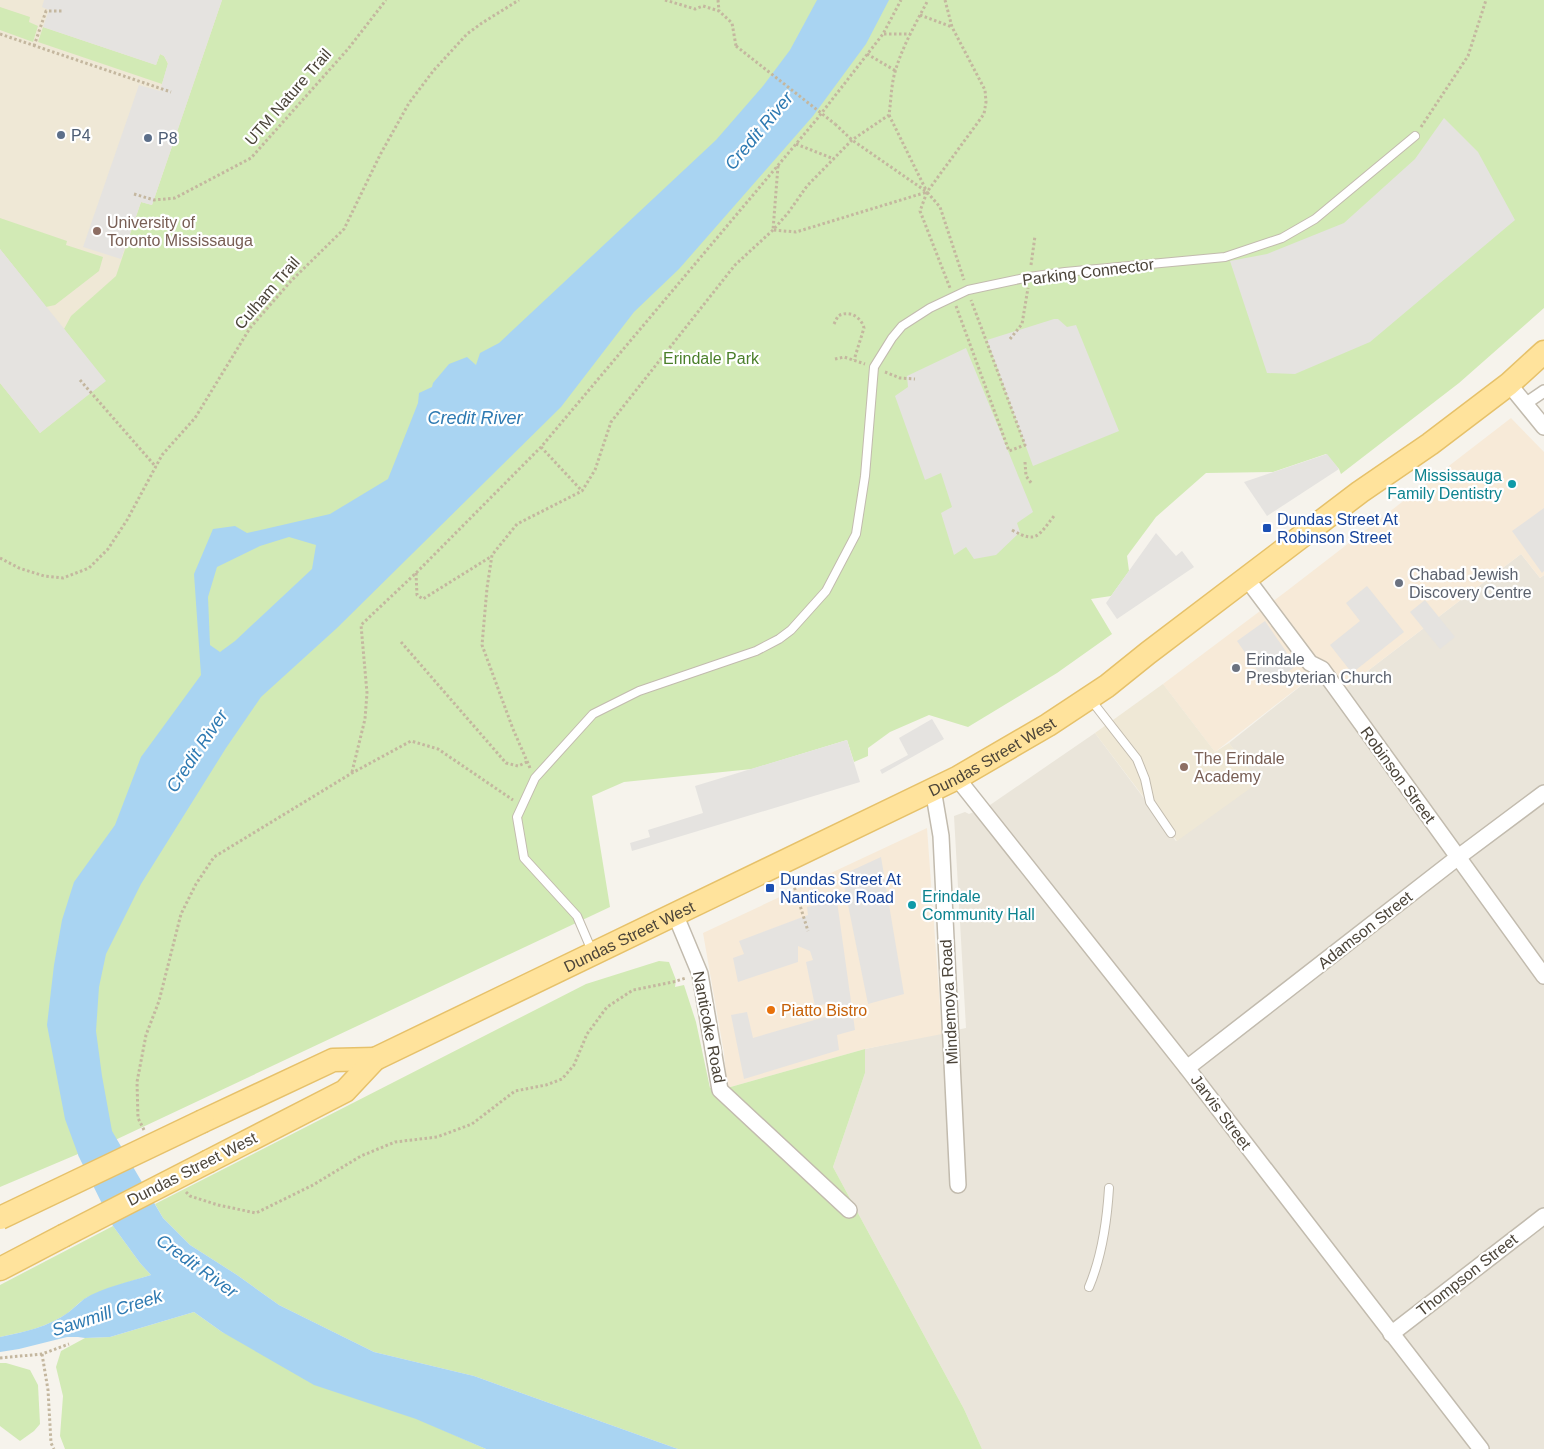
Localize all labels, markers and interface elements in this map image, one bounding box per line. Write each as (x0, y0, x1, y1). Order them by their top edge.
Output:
street label: UTM Nature Trail (242, 45, 334, 149)
water label: Credit River (721, 87, 798, 174)
place label: P4 (71, 127, 91, 144)
marker: P4 (55, 129, 67, 141)
place label: P8 (158, 130, 178, 147)
marker: P8 (142, 132, 154, 144)
place label: University of Toronto Mississauga (107, 214, 253, 249)
marker: University of Toronto Mississauga (91, 225, 103, 237)
street label: Culham Trail (231, 254, 303, 332)
street label: Parking Connector (1021, 255, 1155, 289)
park label: Erindale Park (663, 350, 760, 367)
water label: Credit River (427, 408, 524, 428)
place label: Mississauga Family Dentistry (1387, 467, 1502, 502)
marker: Mississauga Family Dentistry (1506, 478, 1518, 490)
place label: Dundas Street At Robinson Street (1277, 511, 1399, 546)
marker: Dundas Street At Robinson Street (1261, 522, 1273, 534)
place label: Chabad Jewish Discovery Centre (1409, 566, 1532, 601)
marker: Chabad Jewish Discovery Centre (1393, 577, 1405, 589)
place label: Erindale Presbyterian Church (1246, 651, 1392, 686)
marker: Erindale Presbyterian Church (1230, 662, 1242, 674)
water label: Credit River (162, 705, 232, 796)
street label: Dundas Street West (926, 714, 1059, 799)
street label: Robinson Street (1357, 724, 1439, 827)
place label: The Erindale Academy (1194, 750, 1285, 785)
marker: The Erindale Academy (1178, 761, 1190, 773)
place label: Dundas Street At Nanticoke Road (780, 871, 902, 906)
marker: Dundas Street At Nanticoke Road (764, 882, 776, 894)
place label: Erindale Community Hall (922, 888, 1035, 923)
street label: Adamson Street (1315, 888, 1416, 972)
street label: Dundas Street West (561, 897, 698, 975)
marker: Erindale Community Hall (906, 899, 918, 911)
street label: Mindemoya Road (937, 939, 961, 1065)
street label: Nanticoke Road (690, 970, 728, 1084)
place label: Piatto Bistro (781, 1002, 867, 1019)
marker: Piatto Bistro (765, 1004, 777, 1016)
street label: Jarvis Street (1187, 1071, 1255, 1153)
street label: Dundas Street West (124, 1129, 260, 1209)
water label: Credit River (153, 1230, 242, 1303)
street label: Thompson Street (1413, 1230, 1521, 1319)
water label: Sawmill Creek (49, 1285, 166, 1340)

